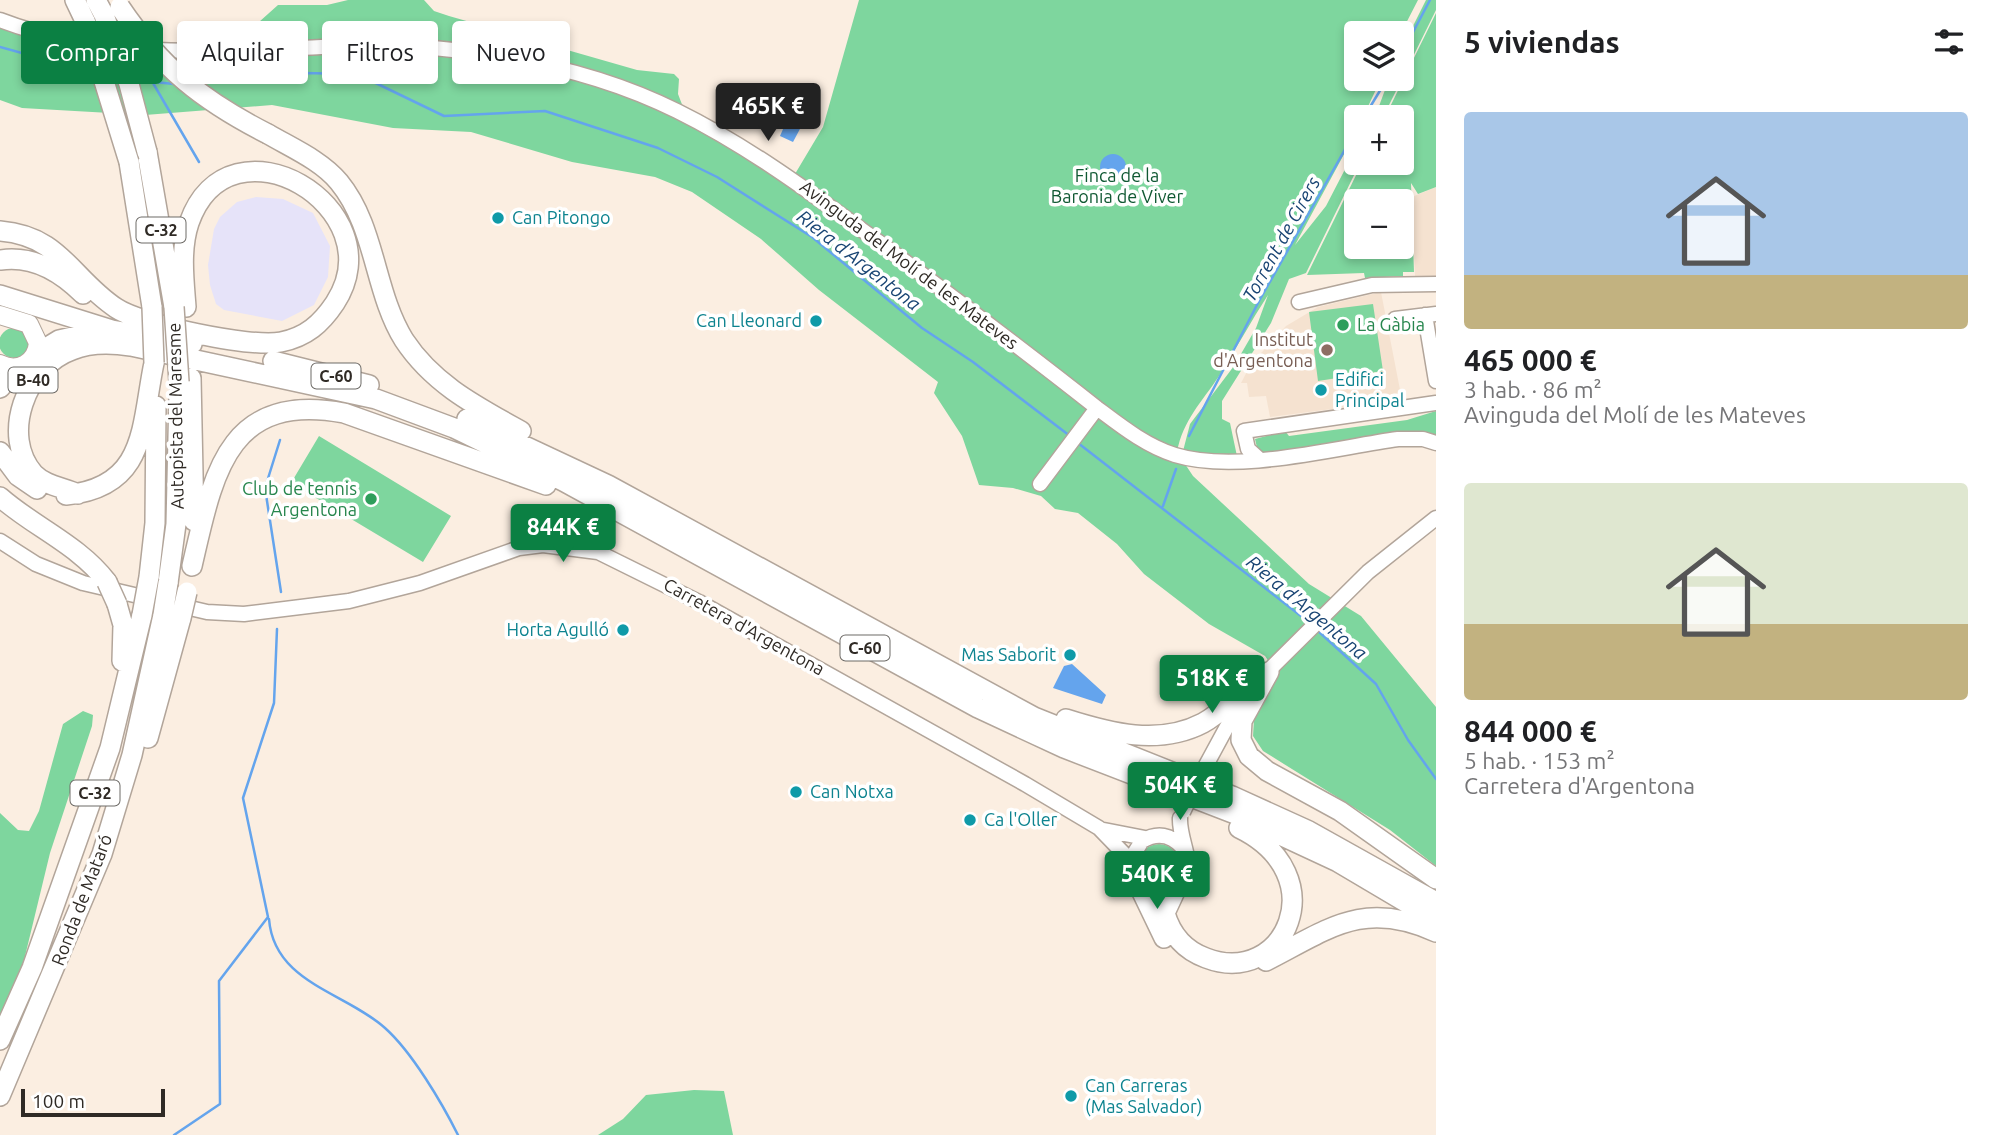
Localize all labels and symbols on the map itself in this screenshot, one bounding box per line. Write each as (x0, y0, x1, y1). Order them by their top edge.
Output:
pin: 465K € (711, 83, 825, 143)
park label: Finca de la Baronia de Viver (1051, 165, 1183, 206)
water label: Torrent de Cirers (1238, 173, 1324, 305)
street label: Avinguda del Molí de les Mateves (797, 176, 1023, 353)
water label: Riera d'Argentona (793, 205, 925, 315)
place label: Can Pitongo (512, 207, 611, 227)
marker: Can Pitongo (490, 210, 506, 226)
road number: C-32 (136, 218, 186, 242)
place label: Can Lleonard (696, 310, 802, 330)
marker: Can Lleonard (808, 313, 824, 329)
place label: La Gàbia (1357, 314, 1425, 334)
marker: La Gàbia (1335, 317, 1351, 333)
street label: Autopista del Maresme (163, 322, 187, 510)
place label: Institut d'Argentona (1213, 329, 1313, 370)
marker: Institut d'Argentona (1319, 342, 1335, 358)
road number: C-60 (312, 364, 360, 388)
road number: B-40 (8, 368, 58, 392)
place label: Edifici Principal (1335, 369, 1405, 410)
marker: Edifici Principal (1313, 382, 1329, 398)
place label: Club de tennis Argentona (242, 478, 357, 519)
marker: Club de tennis Argentona (363, 491, 379, 507)
pin: 844K € (506, 504, 620, 564)
water label: Riera d'Argentona (1242, 550, 1372, 664)
street label: Carretera d'Argentona (661, 574, 828, 679)
place label: Horta Agulló (506, 619, 609, 639)
marker: Horta Agulló (615, 622, 631, 638)
road number: C-60 (840, 636, 890, 660)
place label: Mas Saborit (961, 644, 1056, 664)
marker: Mas Saborit (1062, 647, 1078, 663)
pin: 518K € (1155, 656, 1269, 715)
pin: 504K € (1123, 762, 1237, 822)
road number: C-32 (70, 780, 119, 806)
place label: Can Notxa (810, 781, 894, 801)
marker: Can Notxa (788, 784, 804, 800)
place label: Ca l'Oller (984, 809, 1058, 829)
marker: Ca l'Oller (962, 812, 978, 828)
street label: Ronda de Mataró (47, 831, 115, 968)
pin: 540K € (1100, 852, 1214, 911)
place label: Can Carreras (Mas Salvador) (1085, 1075, 1202, 1117)
scale bar (21, 1086, 164, 1118)
marker: Can Carreras (Mas Salvador) (1063, 1088, 1079, 1104)

